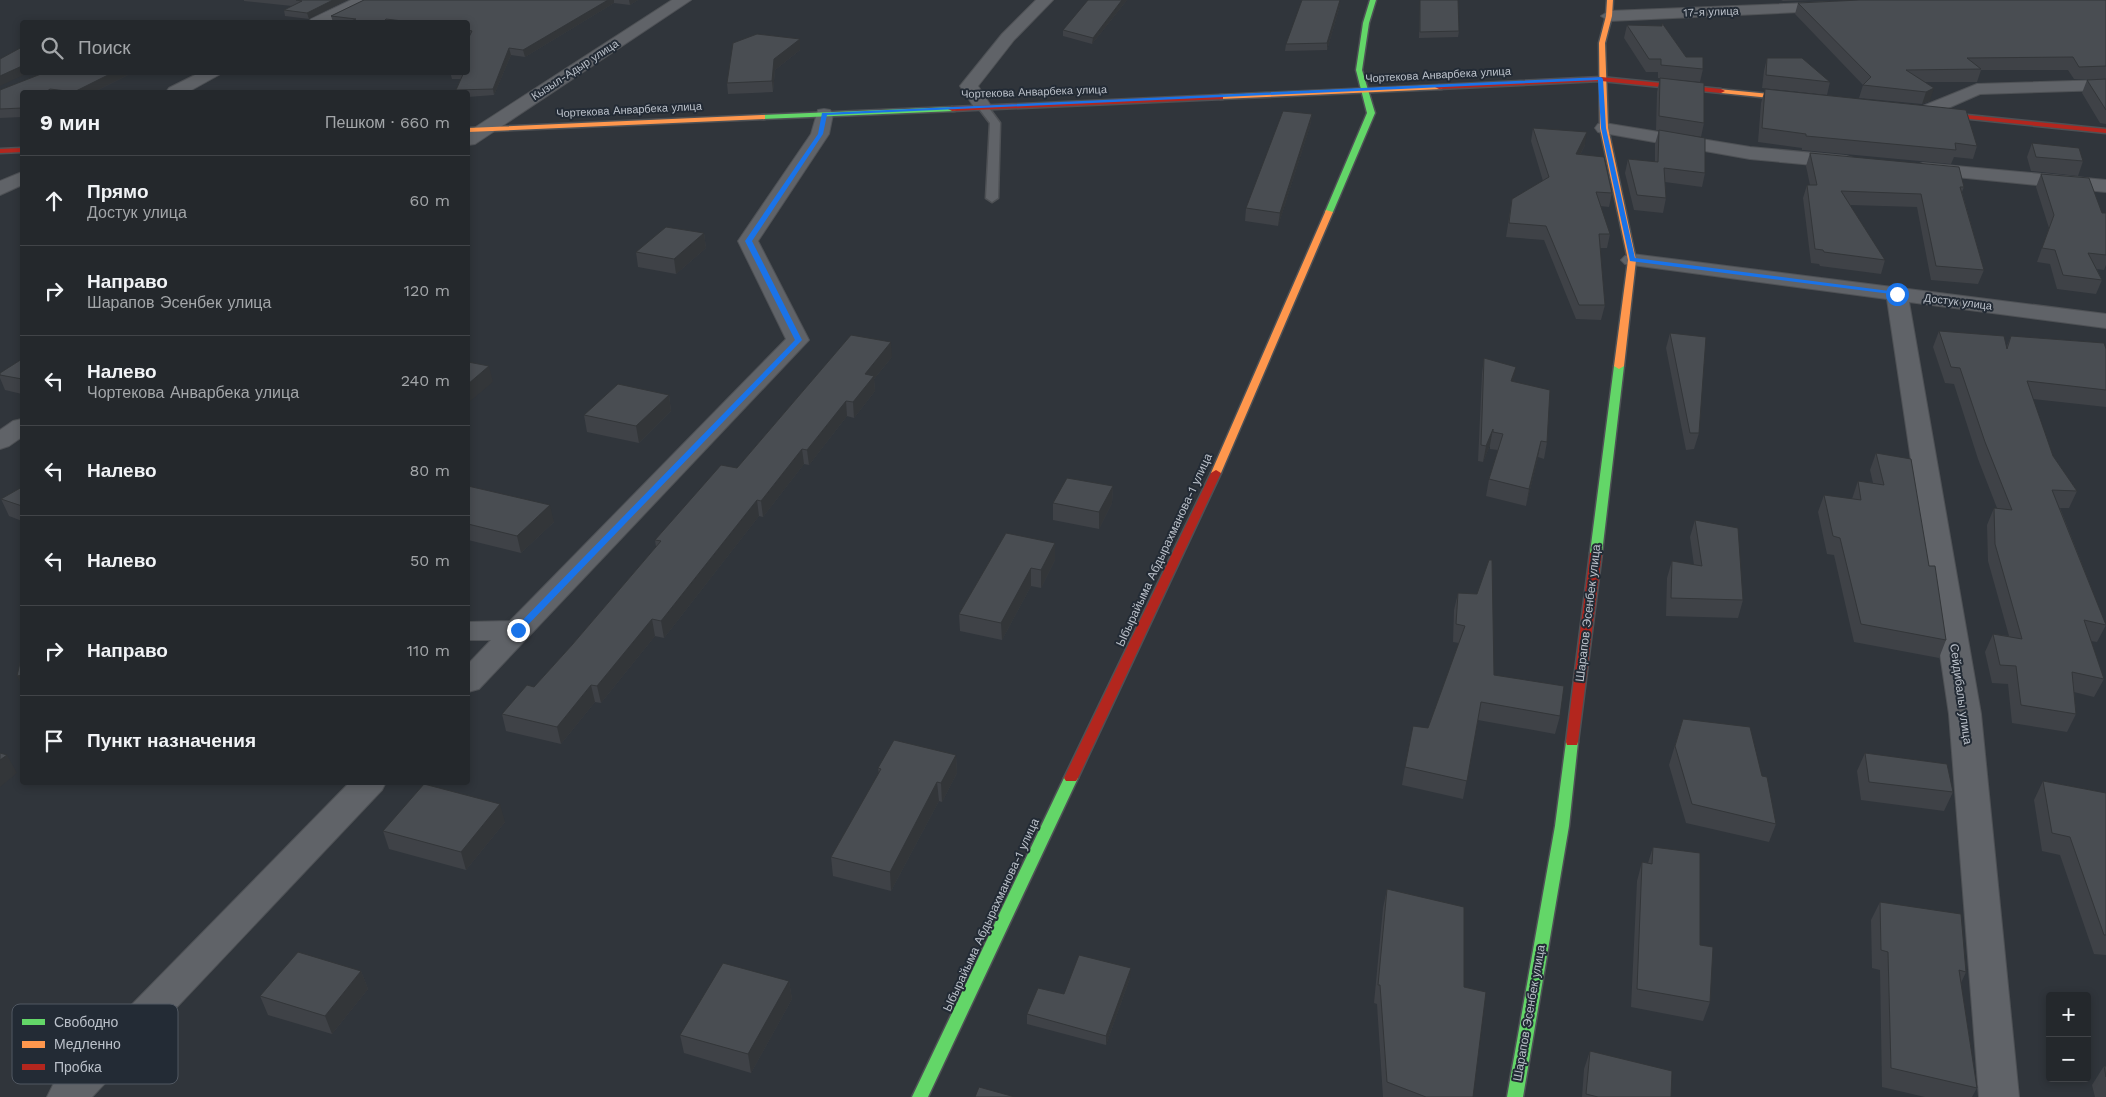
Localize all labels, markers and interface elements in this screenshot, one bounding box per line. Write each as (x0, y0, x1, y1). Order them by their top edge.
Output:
street label: 17-я улица (1683, 5, 1740, 19)
search box (20, 20, 470, 75)
icon: search (38, 34, 66, 62)
text: Поиск (78, 36, 131, 59)
street label: Кызыл-Адыр улица (529, 37, 622, 103)
street label: Чортекова Анварбека улица (1365, 65, 1512, 85)
street label: Чортекова Анварбека улица (961, 83, 1108, 101)
street label: Чортекова Анварбека улица (556, 100, 703, 120)
text: 9 мин (40, 110, 100, 135)
text: Пешком · 660 m (325, 113, 450, 132)
text: Прямо (87, 180, 149, 203)
icon: ahead (40, 187, 68, 215)
text: 60 m (410, 191, 450, 210)
text: Достук улица (87, 203, 187, 222)
text: Направо (87, 270, 168, 293)
icon: right (40, 277, 68, 305)
text: 120 m (404, 281, 450, 300)
route start (1886, 283, 1909, 306)
street label: Достук улица (1923, 291, 1994, 313)
text: Шарапов Эсенбек улица (87, 293, 271, 312)
text: Налево (87, 360, 157, 383)
icon: left (40, 367, 68, 395)
text: 240 m (401, 371, 450, 390)
text: Чортекова Анварбека улица (87, 383, 299, 402)
street label: Ыбырайыма Абдырахманова-1 улица (1113, 451, 1215, 649)
icon: left (40, 457, 68, 485)
text: Налево (87, 459, 157, 482)
text: 80 m (409, 461, 450, 480)
street label: Шарапов Эсенбек улица (1573, 543, 1603, 683)
icon: left (40, 547, 68, 575)
text: Налево (87, 549, 157, 572)
text: 50 m (410, 551, 450, 570)
route end (507, 619, 530, 642)
icon: right (40, 637, 68, 665)
text: Направо (87, 639, 168, 662)
text: 110 m (407, 641, 450, 660)
street label: Сейдибалы улица (1947, 643, 1975, 746)
icon: arrive (40, 727, 68, 755)
text: Пункт назначения (87, 729, 256, 752)
street label: Ыбырайыма Абдырахманова-1 улица (940, 816, 1042, 1014)
street label: Шарапов Эсенбек улица (1510, 943, 1548, 1082)
map controls (2046, 992, 2091, 1082)
button: + (2046, 992, 2091, 1037)
legend (12, 1004, 178, 1084)
text: Свободно (54, 1014, 119, 1030)
text: Медленно (54, 1036, 121, 1052)
button: − (2046, 1037, 2091, 1082)
text: Пробка (54, 1059, 102, 1075)

